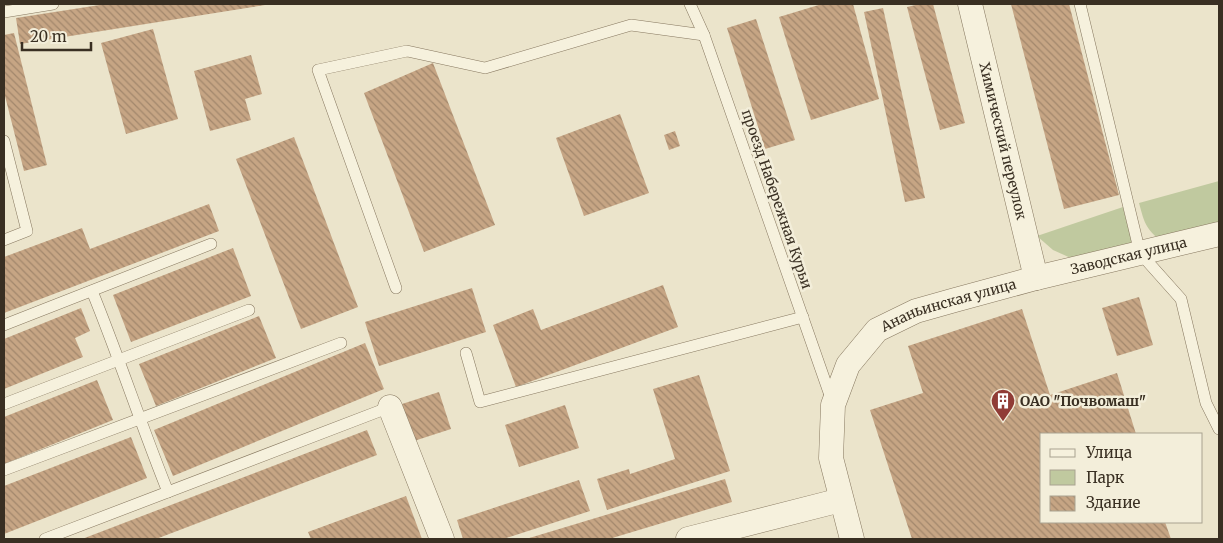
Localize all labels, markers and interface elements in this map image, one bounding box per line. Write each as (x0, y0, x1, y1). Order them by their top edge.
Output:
scale bar (22, 20, 91, 52)
text: 20 m (30, 27, 67, 46)
street label: Химический переулок (975, 61, 1031, 222)
street label: проезд Набережная Курьи (738, 107, 816, 291)
street label: Заводская улица (1069, 233, 1189, 278)
street label: Ананьинская улица (877, 275, 1019, 336)
building icon: ОАО "Почвомаш" (990, 388, 1016, 422)
place label: ОАО "Почвомаш" (1020, 392, 1146, 410)
legend (1040, 433, 1203, 523)
text: Улица (1085, 443, 1132, 462)
text: Парк (1086, 468, 1125, 487)
text: Здание (1086, 493, 1140, 512)

